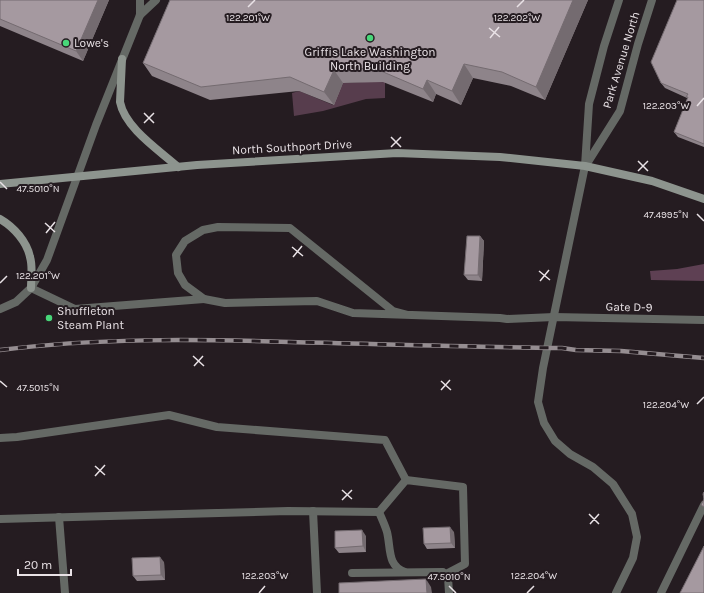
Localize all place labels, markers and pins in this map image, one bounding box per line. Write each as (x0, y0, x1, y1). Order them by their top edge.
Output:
marker: Griffis Lake Washington North Building (365, 33, 375, 43)
place label: Lowe's (74, 36, 109, 50)
marker: Lowe's (61, 38, 71, 48)
place label: Griffis Lake Washington North Building (305, 45, 436, 73)
place label: Shuffleton Steam Plant (57, 304, 124, 332)
marker: Shuffleton Steam Plant (44, 313, 54, 323)

